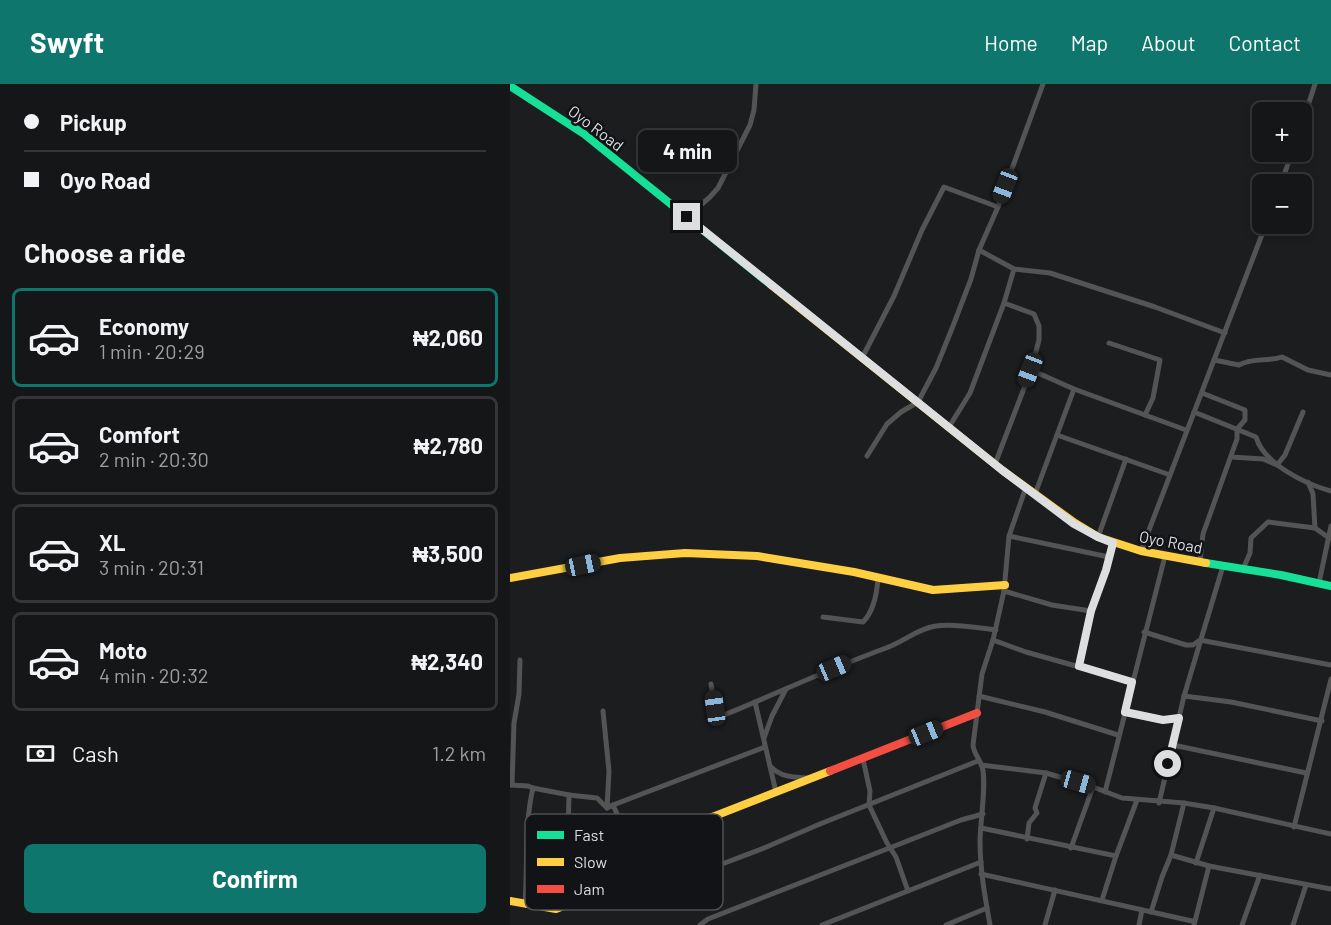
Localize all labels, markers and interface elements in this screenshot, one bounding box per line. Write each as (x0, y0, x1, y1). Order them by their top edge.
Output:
text: Swyft (30, 25, 104, 59)
text: Home (984, 30, 1038, 55)
text: Map (1071, 30, 1108, 55)
text: About (1141, 30, 1196, 55)
text: Contact (1229, 30, 1301, 55)
street label: Oyo Road (565, 101, 628, 155)
map controls (1252, 102, 1312, 234)
button: + (1252, 102, 1312, 162)
text: Pickup (60, 109, 127, 135)
callout: 4 min (638, 130, 736, 172)
text: 4 min (663, 139, 712, 163)
car (990, 166, 1020, 206)
text: Oyo Road (60, 167, 150, 193)
button: − (1252, 174, 1312, 234)
route end (673, 203, 700, 230)
text: Choose a ride (24, 236, 186, 268)
icon: car (27, 311, 81, 365)
text: Economy (99, 313, 189, 339)
text: ₦2,060 (413, 324, 483, 350)
text: 1 min · 20:29 (99, 339, 205, 363)
car (1015, 350, 1045, 390)
icon: car (27, 419, 81, 473)
text: Comfort (99, 421, 180, 447)
text: ₦2,780 (414, 432, 483, 458)
text: 2 min · 20:30 (99, 447, 209, 471)
street label: Oyo Road (1138, 526, 1204, 557)
icon: car (27, 527, 81, 581)
text: XL (99, 529, 125, 555)
text: ₦3,500 (412, 540, 483, 566)
car (564, 552, 602, 578)
text: 3 min · 20:31 (99, 555, 204, 579)
icon: car (27, 635, 81, 689)
text: Moto (99, 637, 147, 663)
text: ₦2,340 (411, 648, 483, 674)
car (814, 653, 854, 683)
text: 4 min · 20:32 (99, 663, 208, 687)
car (704, 689, 726, 727)
car (906, 718, 946, 748)
icon: cash (24, 737, 57, 770)
text: Cash (72, 740, 119, 766)
text: 1.2 km (432, 741, 486, 765)
route start (1154, 750, 1181, 777)
car (1058, 768, 1098, 796)
legend (525, 814, 723, 910)
text: Fast (574, 825, 604, 844)
button: Confirm (24, 844, 486, 913)
text: Slow (574, 852, 607, 871)
text: Jam (574, 879, 605, 898)

